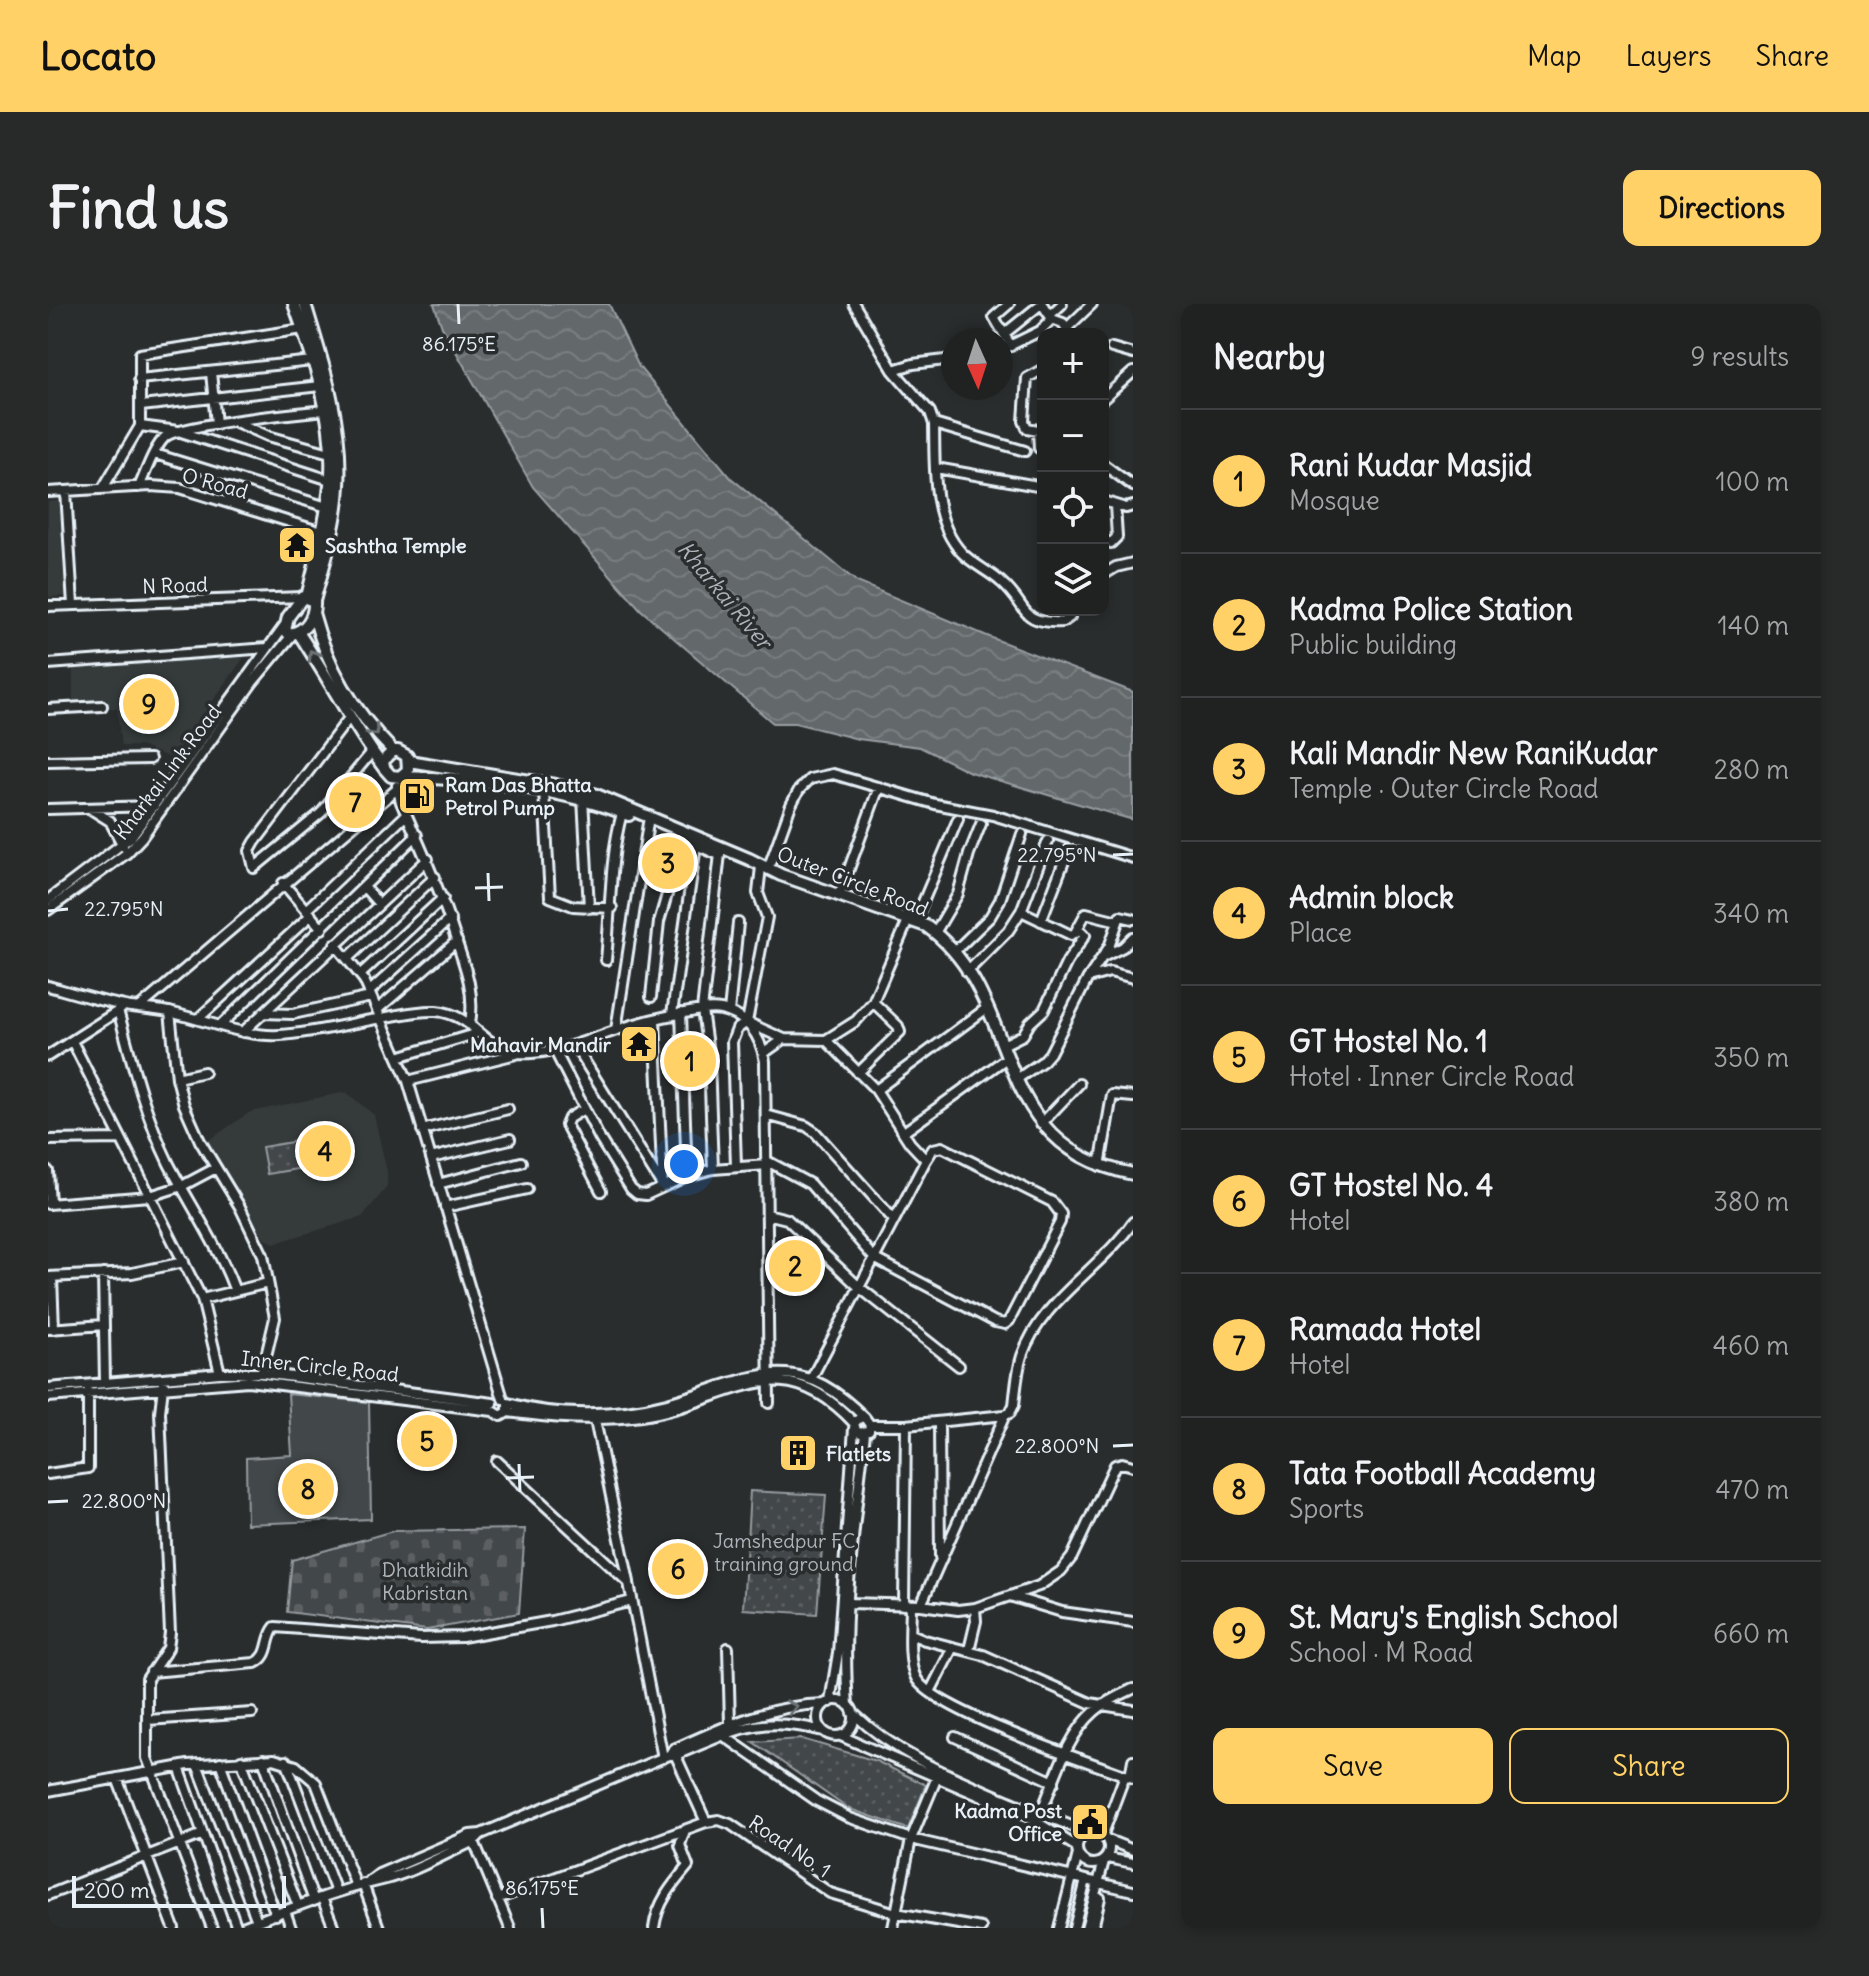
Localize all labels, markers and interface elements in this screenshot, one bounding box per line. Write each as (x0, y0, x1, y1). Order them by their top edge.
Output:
text: Locato (40, 33, 156, 80)
text: Map (1527, 38, 1582, 74)
text: Layers (1626, 38, 1712, 74)
text: Share (1756, 38, 1829, 74)
button: Directions (1623, 170, 1821, 246)
text: Find us (48, 173, 229, 243)
north arrow (941, 328, 1013, 400)
map controls (1037, 328, 1109, 616)
button: + (1037, 328, 1109, 400)
text: 86.175°E (422, 331, 496, 356)
text: Nearby (1213, 335, 1326, 378)
text: 9 results (1691, 340, 1789, 373)
button: − (1037, 400, 1109, 472)
text: Rani Kudar Masjid (1289, 446, 1532, 484)
street label: O Road (179, 462, 251, 504)
text: 1 (1234, 465, 1244, 498)
text: 100 m (1715, 465, 1789, 498)
button: locate (1037, 472, 1109, 544)
text: Mosque (1289, 484, 1380, 517)
temple icon: Sashtha Temple (276, 524, 318, 566)
place label: Sashtha Temple (325, 533, 467, 558)
water label: Kharkai River (672, 535, 780, 657)
button: layers (1037, 544, 1109, 616)
street label: N Road (142, 571, 208, 599)
text: Kadma Police Station (1289, 590, 1573, 628)
text: 2 (1232, 609, 1246, 642)
text: 140 m (1718, 609, 1789, 642)
text: Public building (1289, 628, 1457, 661)
one-way arrow (308, 649, 323, 664)
pin: 9 (123, 674, 175, 734)
street label: Kharkai Link Road (108, 699, 226, 845)
one-way arrow (364, 722, 378, 737)
text: Kali Mandir New RaniKudar (1289, 734, 1657, 772)
text: 3 (1232, 753, 1246, 786)
text: 280 m (1714, 753, 1789, 786)
pin: 7 (329, 772, 381, 832)
place label: Ram Das Bhatta Petrol Pump (445, 772, 592, 820)
text: Temple · Outer Circle Road (1289, 772, 1599, 805)
fuel station icon: Ram Das Bhatta Petrol Pump (396, 775, 438, 817)
pin: 3 (642, 833, 694, 893)
street label: Outer Circle Road (774, 841, 932, 921)
text: 22.795°N (1017, 842, 1097, 867)
text: Admin block (1289, 878, 1454, 916)
text: 22.795°N (84, 896, 164, 921)
text: 4 (1231, 897, 1247, 930)
text: 340 m (1713, 897, 1789, 930)
text: Place (1289, 916, 1352, 949)
text: GT Hostel No. 1 (1289, 1022, 1488, 1060)
temple icon: Mahavir Mandir (618, 1023, 660, 1065)
pin: 1 (664, 1031, 716, 1091)
place label: Mahavir Mandir (470, 1032, 612, 1057)
text: 5 (1232, 1041, 1246, 1074)
text: 350 m (1713, 1041, 1789, 1074)
text: Hotel · Inner Circle Road (1289, 1060, 1574, 1093)
pin: 4 (299, 1121, 351, 1181)
your location (664, 1144, 704, 1184)
text: GT Hostel No. 4 (1289, 1166, 1493, 1204)
text: 6 (1231, 1185, 1247, 1218)
text: 380 m (1713, 1185, 1789, 1218)
text: Hotel (1289, 1204, 1350, 1237)
pin: 2 (769, 1236, 821, 1296)
text: Ramada Hotel (1289, 1310, 1481, 1348)
text: 7 (1233, 1329, 1245, 1362)
text: 460 m (1713, 1329, 1789, 1362)
street label: Inner Circle Road (240, 1345, 400, 1387)
text: Hotel (1289, 1348, 1350, 1381)
pin: 5 (401, 1411, 453, 1471)
building icon: Flatlets (777, 1432, 819, 1474)
text: 22.800°N (1015, 1433, 1099, 1458)
place label: Flatlets (826, 1441, 891, 1466)
text: Tata Football Academy (1289, 1454, 1596, 1492)
pin: 8 (282, 1459, 334, 1519)
text: 8 (1232, 1473, 1246, 1506)
text: 470 m (1715, 1473, 1789, 1506)
text: 22.800°N (82, 1488, 166, 1513)
text: Sports (1289, 1492, 1364, 1525)
park label: Jamshedpur FC training ground (713, 1528, 855, 1576)
pin: 6 (652, 1539, 704, 1599)
park label: Dhatkidih Kabristan (382, 1557, 468, 1605)
text: St. Mary's English School (1289, 1598, 1618, 1636)
text: 9 (1232, 1617, 1246, 1650)
text: 660 m (1713, 1617, 1789, 1650)
text: School · M Road (1289, 1636, 1473, 1669)
one-way arrow (786, 1700, 799, 1717)
button: Save (1213, 1728, 1493, 1804)
button: Share (1509, 1728, 1789, 1804)
place label: Kadma Post Office (954, 1798, 1062, 1846)
public building icon: Kadma Post Office (1069, 1801, 1111, 1843)
street label: Road No. 1 (744, 1810, 836, 1882)
scale bar (72, 1872, 286, 1908)
text: 86.175°E (505, 1875, 579, 1900)
text: 200 m (84, 1876, 150, 1904)

